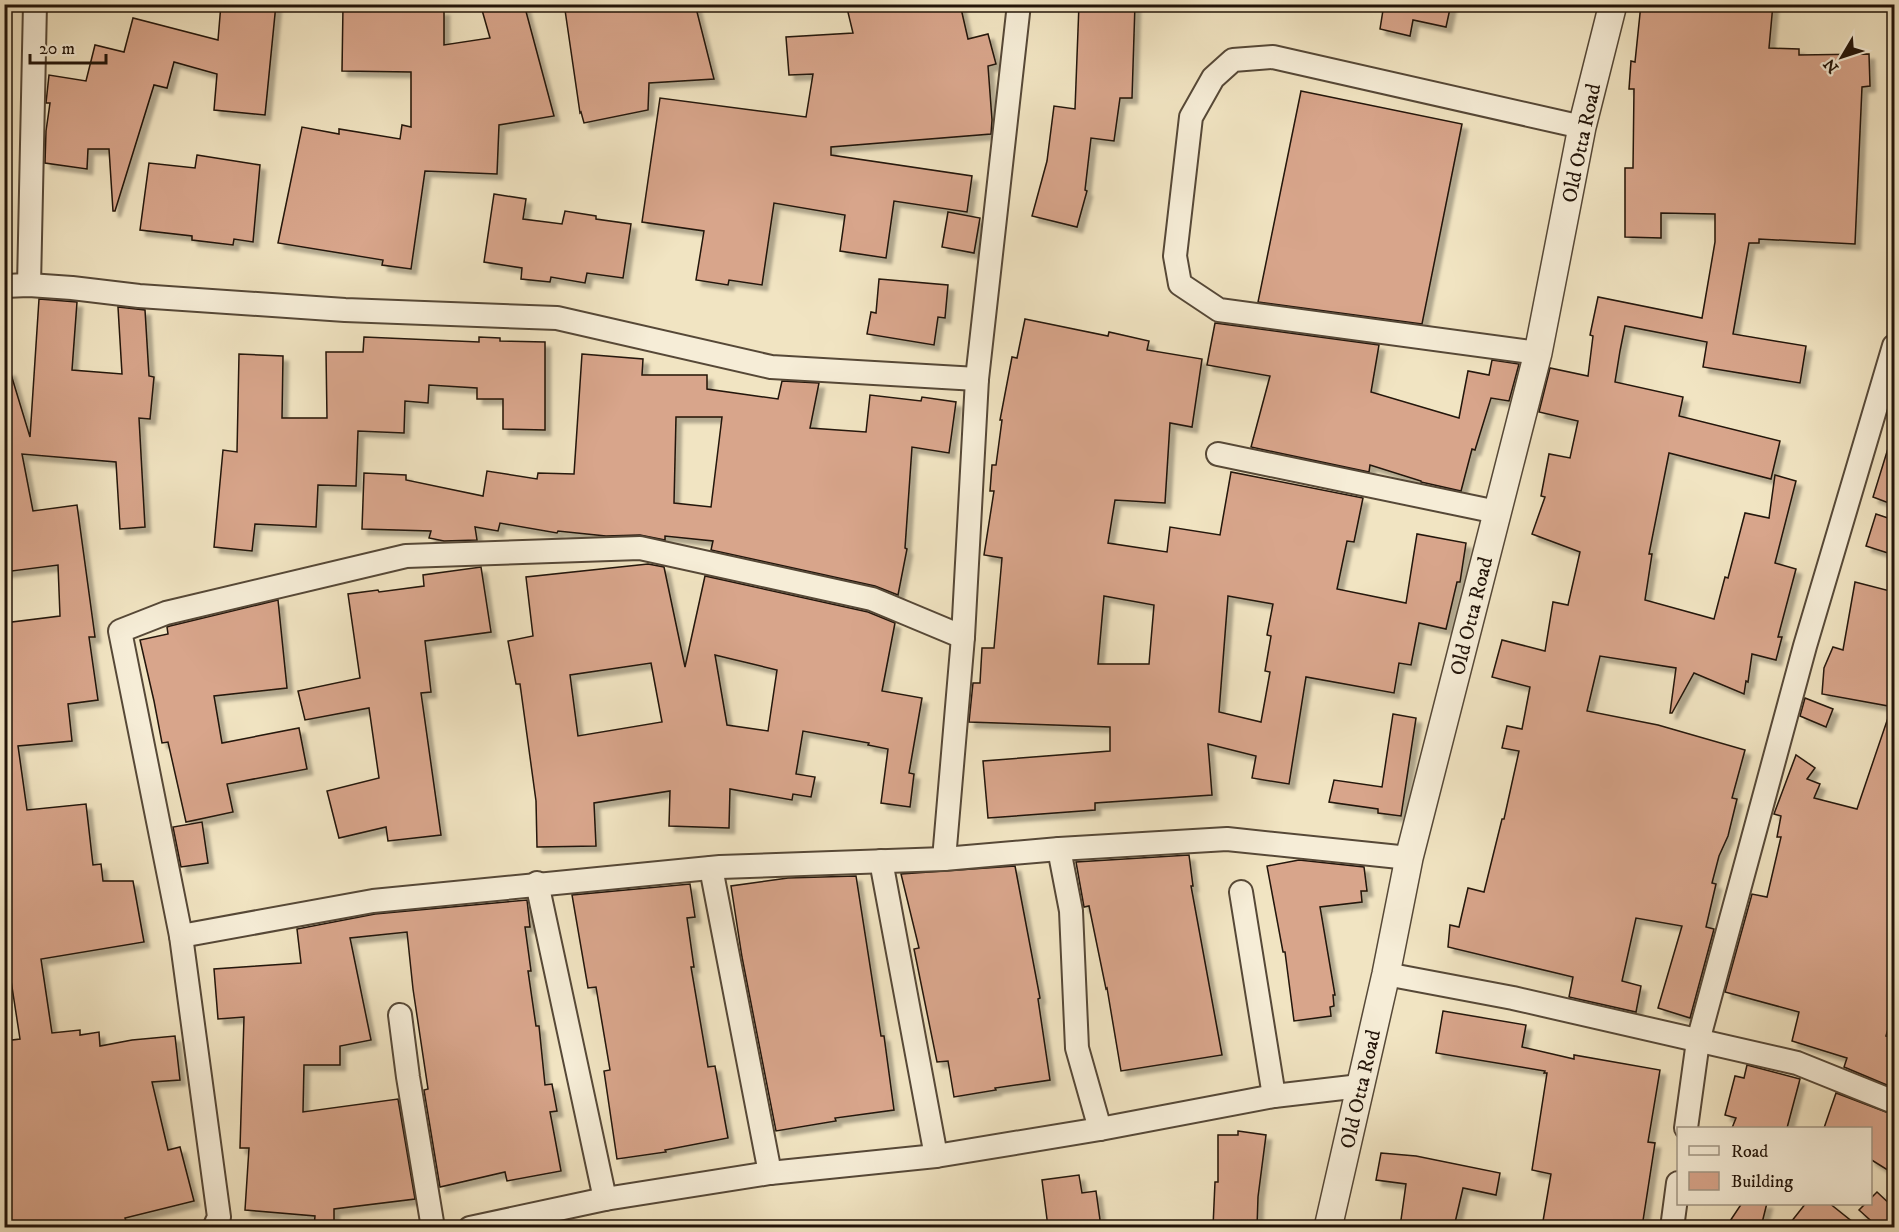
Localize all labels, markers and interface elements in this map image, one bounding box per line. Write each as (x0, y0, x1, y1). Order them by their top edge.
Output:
scale bar (30, 27, 106, 65)
north arrow (1812, 27, 1872, 87)
text: 20 m (39, 38, 75, 60)
text: N (1819, 54, 1843, 77)
street label: Old Otta Road (1557, 81, 1607, 205)
street label: Old Otta Road (1445, 554, 1499, 678)
street label: Old Otta Road (1335, 1027, 1387, 1151)
legend (1677, 1127, 1872, 1205)
text: Road (1731, 1141, 1768, 1163)
text: Building (1731, 1171, 1793, 1193)

